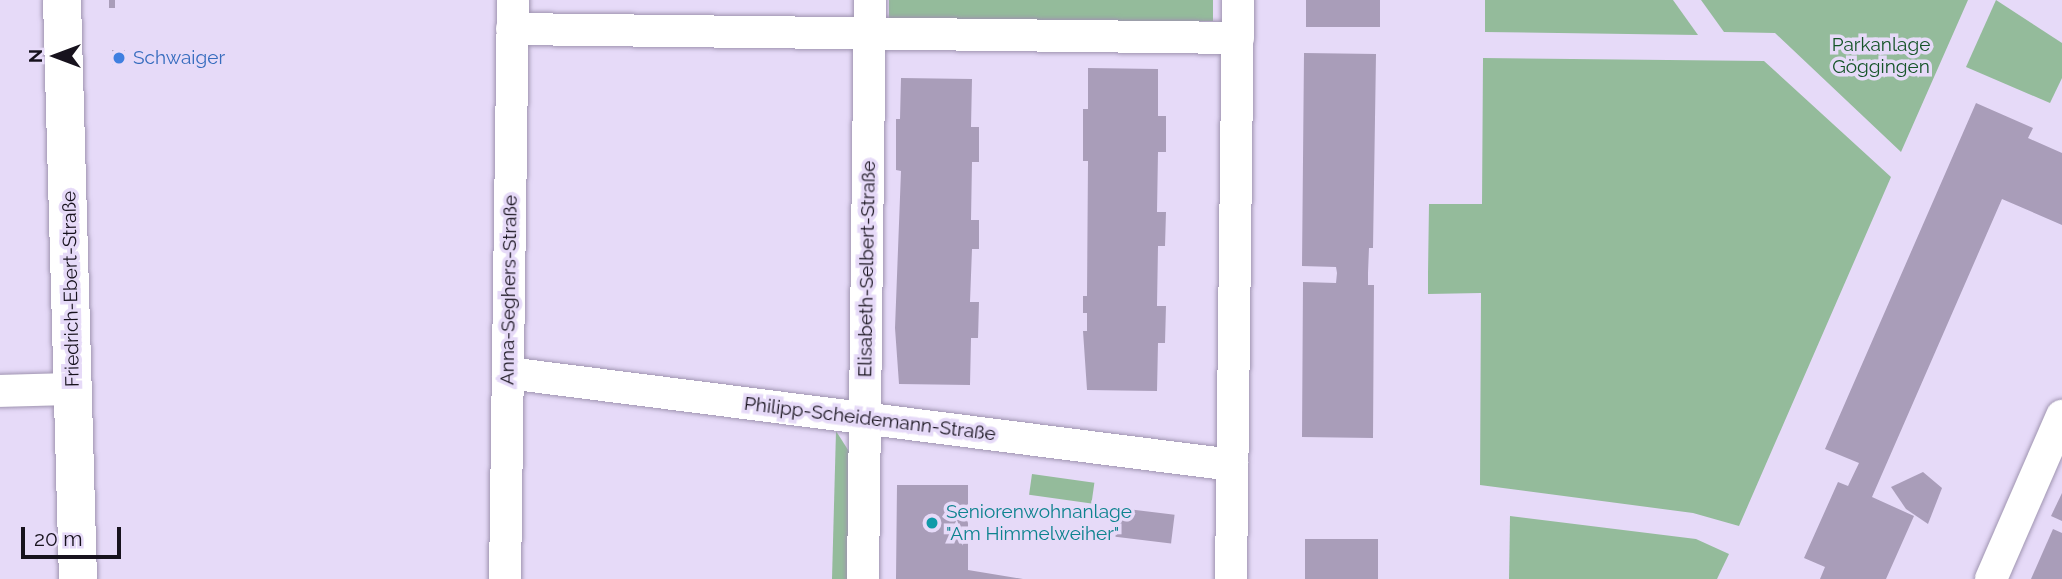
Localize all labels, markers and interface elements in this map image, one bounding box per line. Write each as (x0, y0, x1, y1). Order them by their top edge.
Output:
north arrow (21, 21, 91, 91)
park label: Parkanlage Göggingen (1832, 34, 1930, 78)
place label: Schwaiger (133, 47, 225, 69)
text: N (24, 49, 46, 63)
marker: Schwaiger (111, 50, 127, 66)
street label: Elisabeth-Selbert-Straße (854, 160, 880, 378)
street label: Friedrich-Ebert-Straße (58, 191, 84, 387)
street label: Anna-Seghers-Straße (496, 195, 522, 385)
street label: Philipp-Scheidemann-Straße (743, 392, 997, 446)
place label: Seniorenwohnanlage "Am Himmelweiher" (946, 501, 1132, 545)
scale bar (24, 512, 124, 556)
marker: Seniorenwohnanlage "Am Himmelweiher" (924, 515, 940, 531)
text: 20 m (34, 526, 82, 551)

